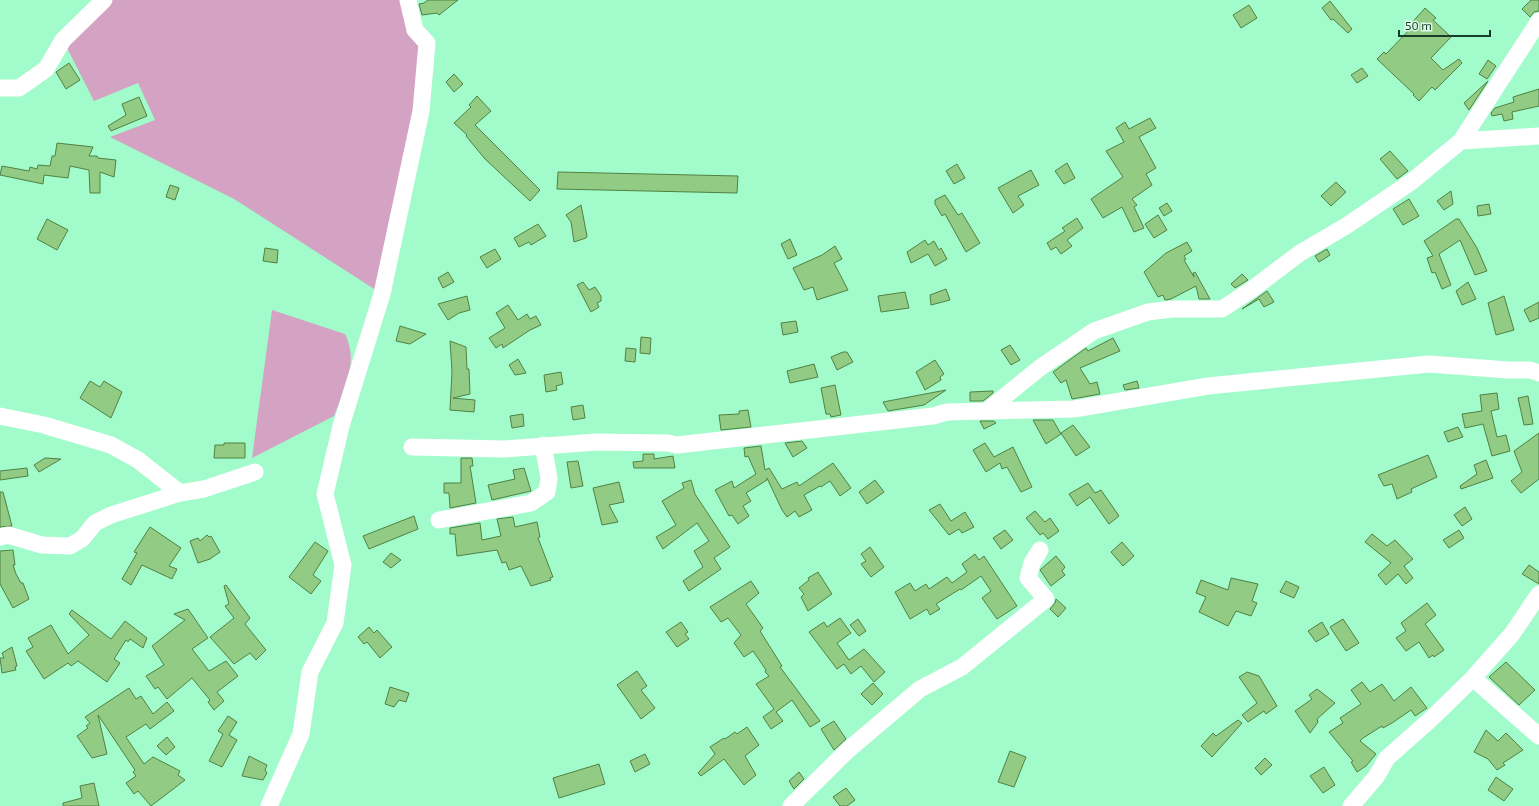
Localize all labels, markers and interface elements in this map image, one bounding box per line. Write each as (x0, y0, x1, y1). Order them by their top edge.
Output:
scale bar (1399, 12, 1490, 38)
text: 50 m (1405, 18, 1432, 32)

